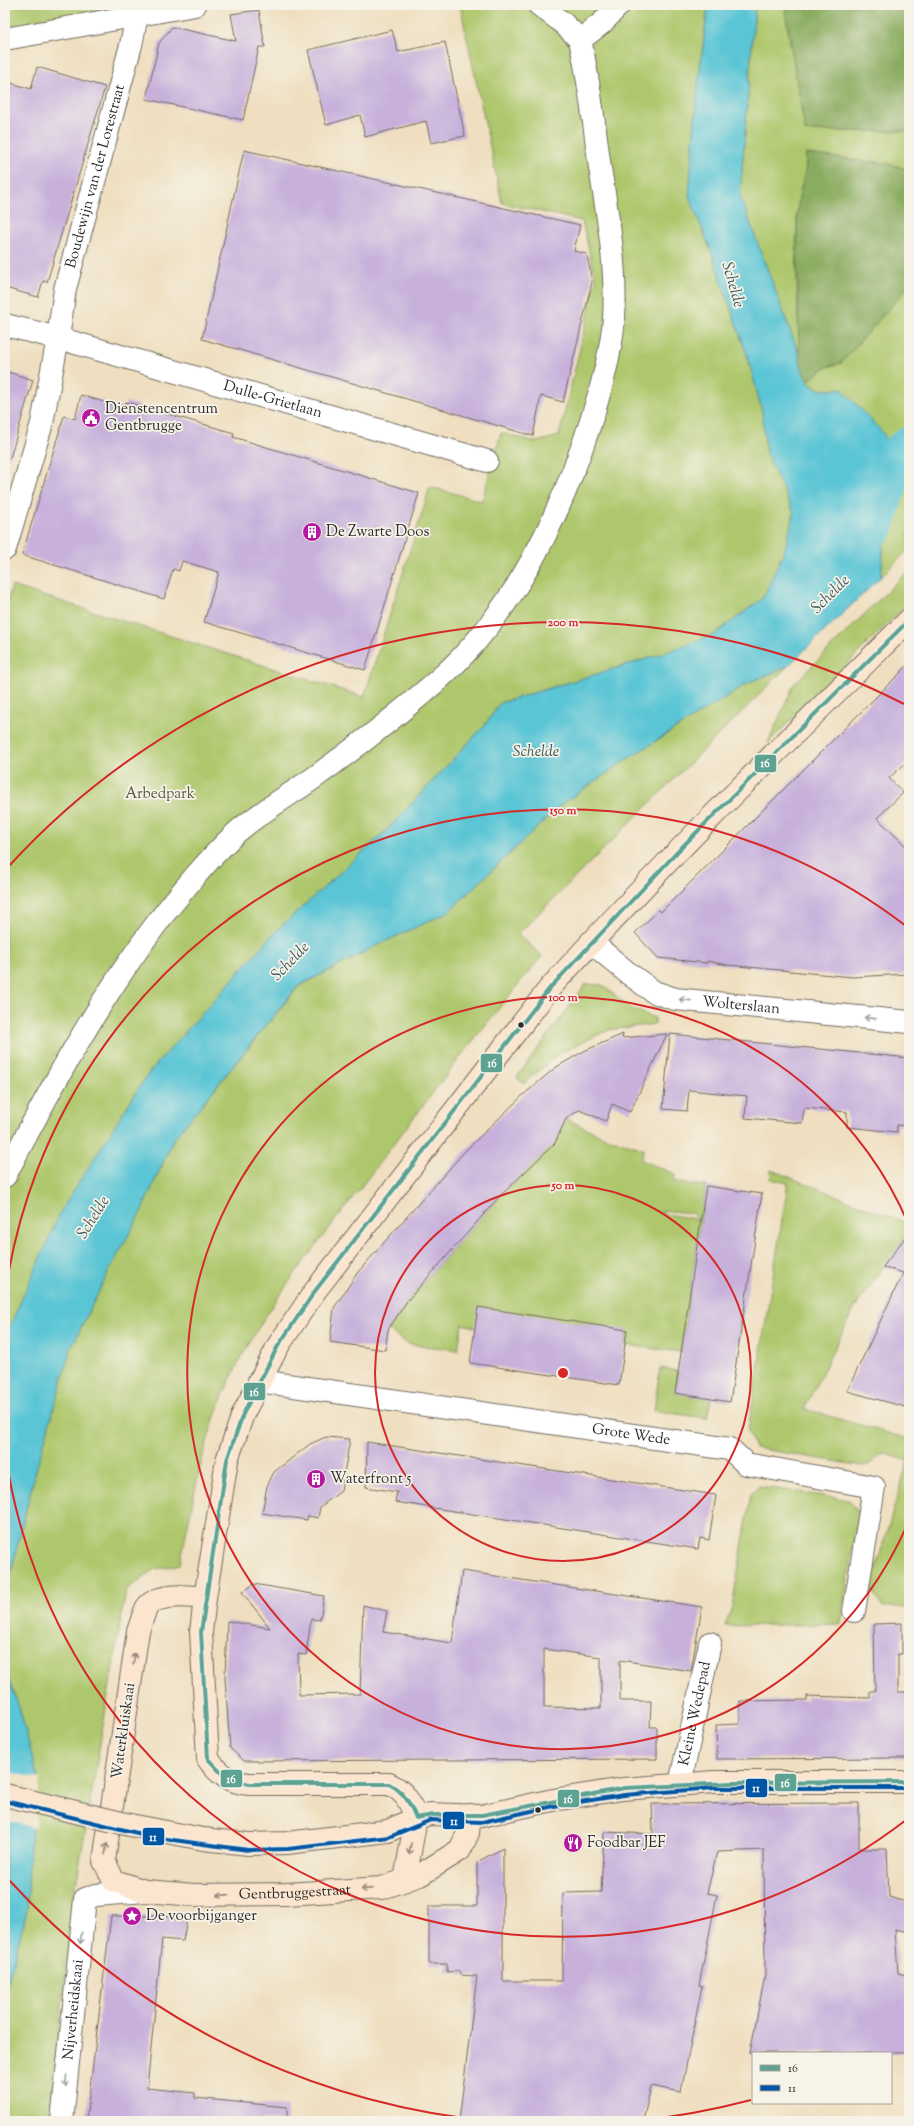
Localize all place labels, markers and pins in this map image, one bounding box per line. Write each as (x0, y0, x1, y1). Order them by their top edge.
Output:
place label: Dienstencentrum Gentbrugge (105, 399, 219, 437)
public building icon: Dienstencentrum Gentbrugge (80, 407, 102, 429)
building icon: De Zwarte Doos (301, 521, 323, 543)
place label: De Zwarte Doos (326, 522, 429, 543)
unlabelled marker (516, 1020, 526, 1030)
centre of rings (556, 1366, 570, 1380)
building icon: Waterfront 5 (305, 1468, 327, 1490)
place label: Waterfront 5 (330, 1469, 411, 1490)
unlabelled marker (533, 1805, 543, 1815)
restaurant icon: Foodbar JEF (562, 1832, 584, 1854)
place label: Foodbar JEF (587, 1833, 666, 1854)
place icon: De voorbijganger (121, 1905, 143, 1927)
place label: De voorbijganger (146, 1906, 257, 1927)

